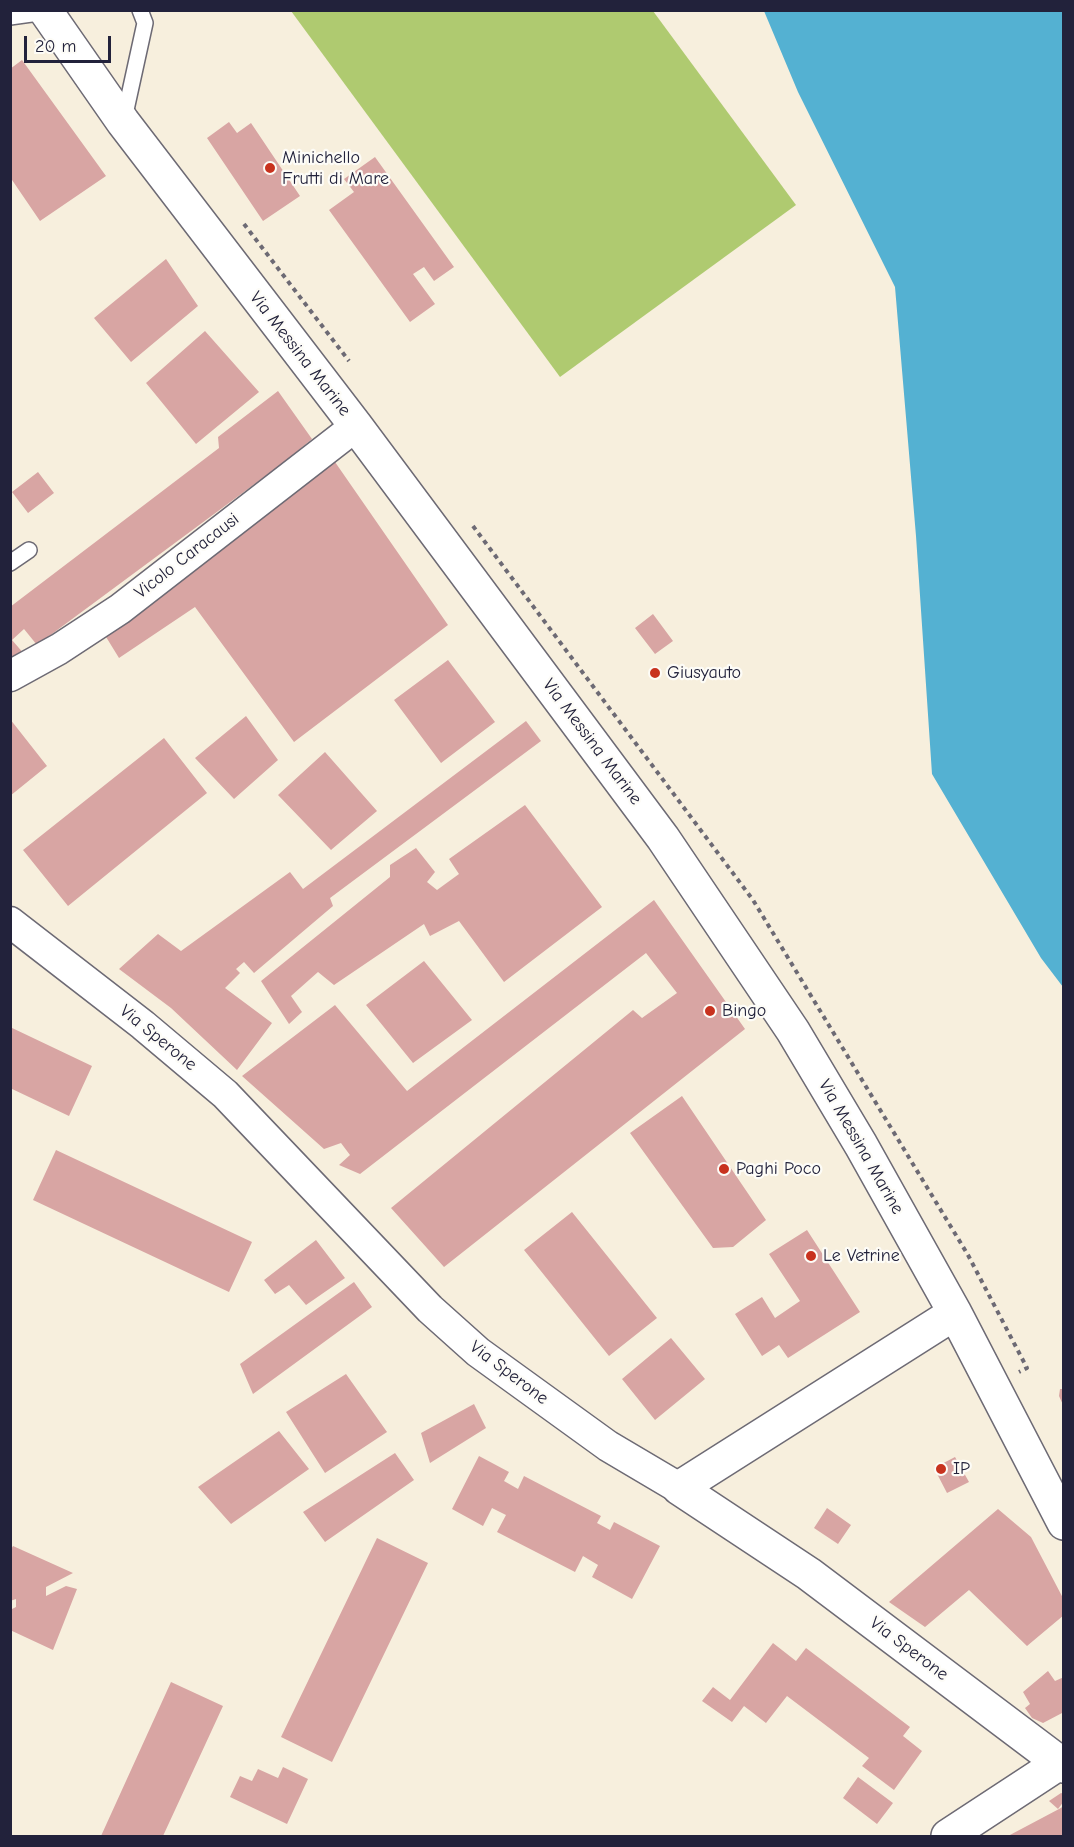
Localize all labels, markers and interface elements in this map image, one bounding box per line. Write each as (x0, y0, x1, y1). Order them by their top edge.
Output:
scale bar (27, 24, 114, 62)
text: 20 m (35, 36, 76, 57)
place label: Minichello Frutti di Mare (282, 147, 389, 190)
marker: Minichello Frutti di Mare (263, 161, 277, 175)
street label: Via Messina Marine (245, 287, 355, 421)
street label: Vicolo Caracausi (130, 509, 244, 603)
place label: Giusyauto (667, 662, 741, 684)
marker: Giusyauto (648, 666, 662, 680)
street label: Via Messina Marine (538, 675, 646, 809)
street label: Via Sperone (115, 1000, 201, 1076)
place label: Bingo (722, 1000, 766, 1022)
marker: Bingo (703, 1004, 717, 1018)
street label: Via Messina Marine (814, 1076, 908, 1218)
place label: Paghi Poco (736, 1158, 821, 1180)
marker: Paghi Poco (717, 1162, 731, 1176)
place label: Le Vetrine (823, 1245, 900, 1267)
marker: Le Vetrine (804, 1249, 818, 1263)
street label: Via Sperone (465, 1336, 553, 1410)
place label: IP (953, 1458, 970, 1480)
marker: IP (934, 1462, 948, 1476)
street label: Via Sperone (865, 1612, 953, 1686)

